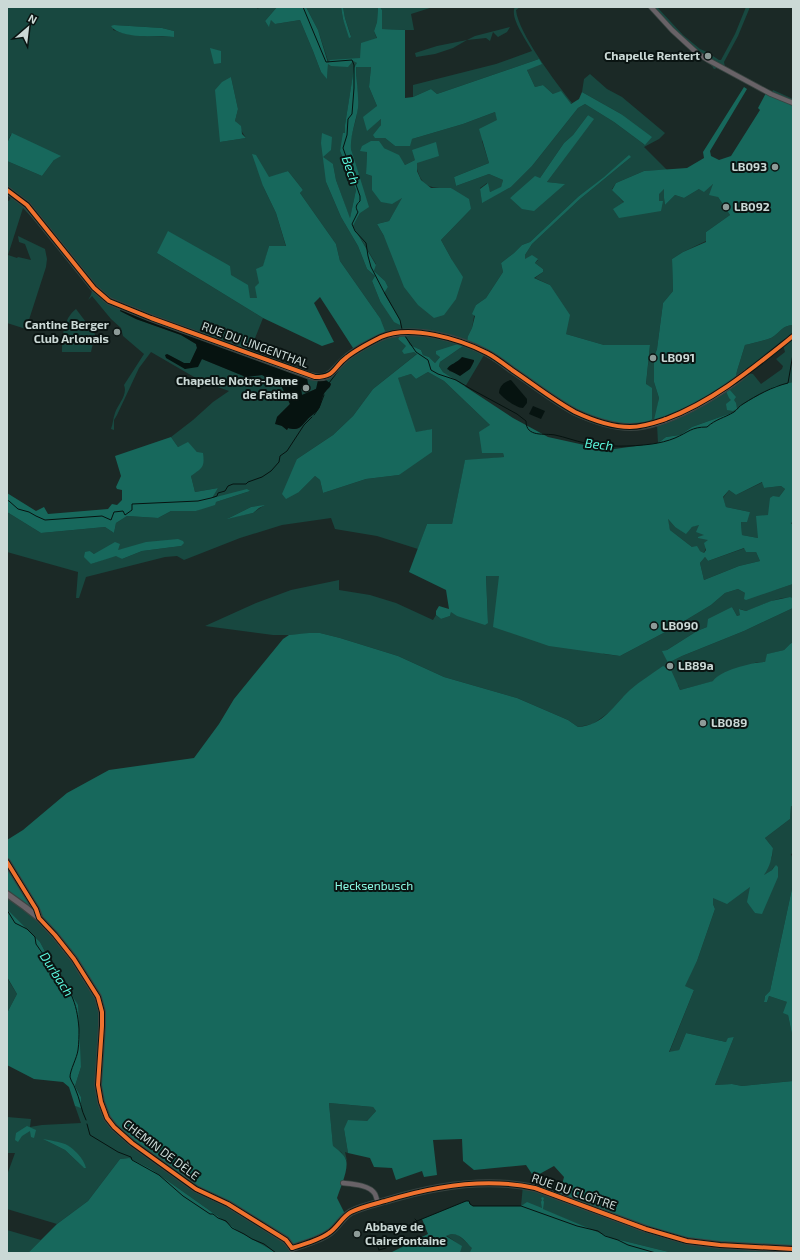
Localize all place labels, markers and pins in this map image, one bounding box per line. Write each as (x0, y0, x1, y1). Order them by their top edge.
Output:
place label: Chapelle Rentert (604, 48, 700, 62)
marker: Chapelle Rentert (703, 51, 713, 61)
place label: LB093 (731, 159, 767, 173)
marker: LB093 (770, 162, 780, 172)
place label: LB092 (734, 199, 770, 213)
marker: LB092 (721, 202, 731, 212)
place label: Cantine Berger Club Arlonais (25, 317, 109, 345)
marker: Cantine Berger Club Arlonais (112, 327, 122, 337)
place label: LB091 (661, 350, 695, 364)
marker: LB091 (648, 353, 658, 363)
place label: Chapelle Notre-Dame de Fatima (176, 373, 298, 401)
marker: Chapelle Notre-Dame de Fatima (301, 383, 311, 393)
place label: LB090 (662, 618, 698, 632)
marker: LB090 (649, 621, 659, 631)
place label: LB89a (678, 658, 714, 672)
marker: LB89a (665, 661, 675, 671)
place label: LB089 (711, 715, 747, 729)
marker: LB089 (698, 718, 708, 728)
place label: Abbaye de Clairefontaine (365, 1219, 446, 1247)
marker: Abbaye de Clairefontaine (352, 1229, 362, 1239)

